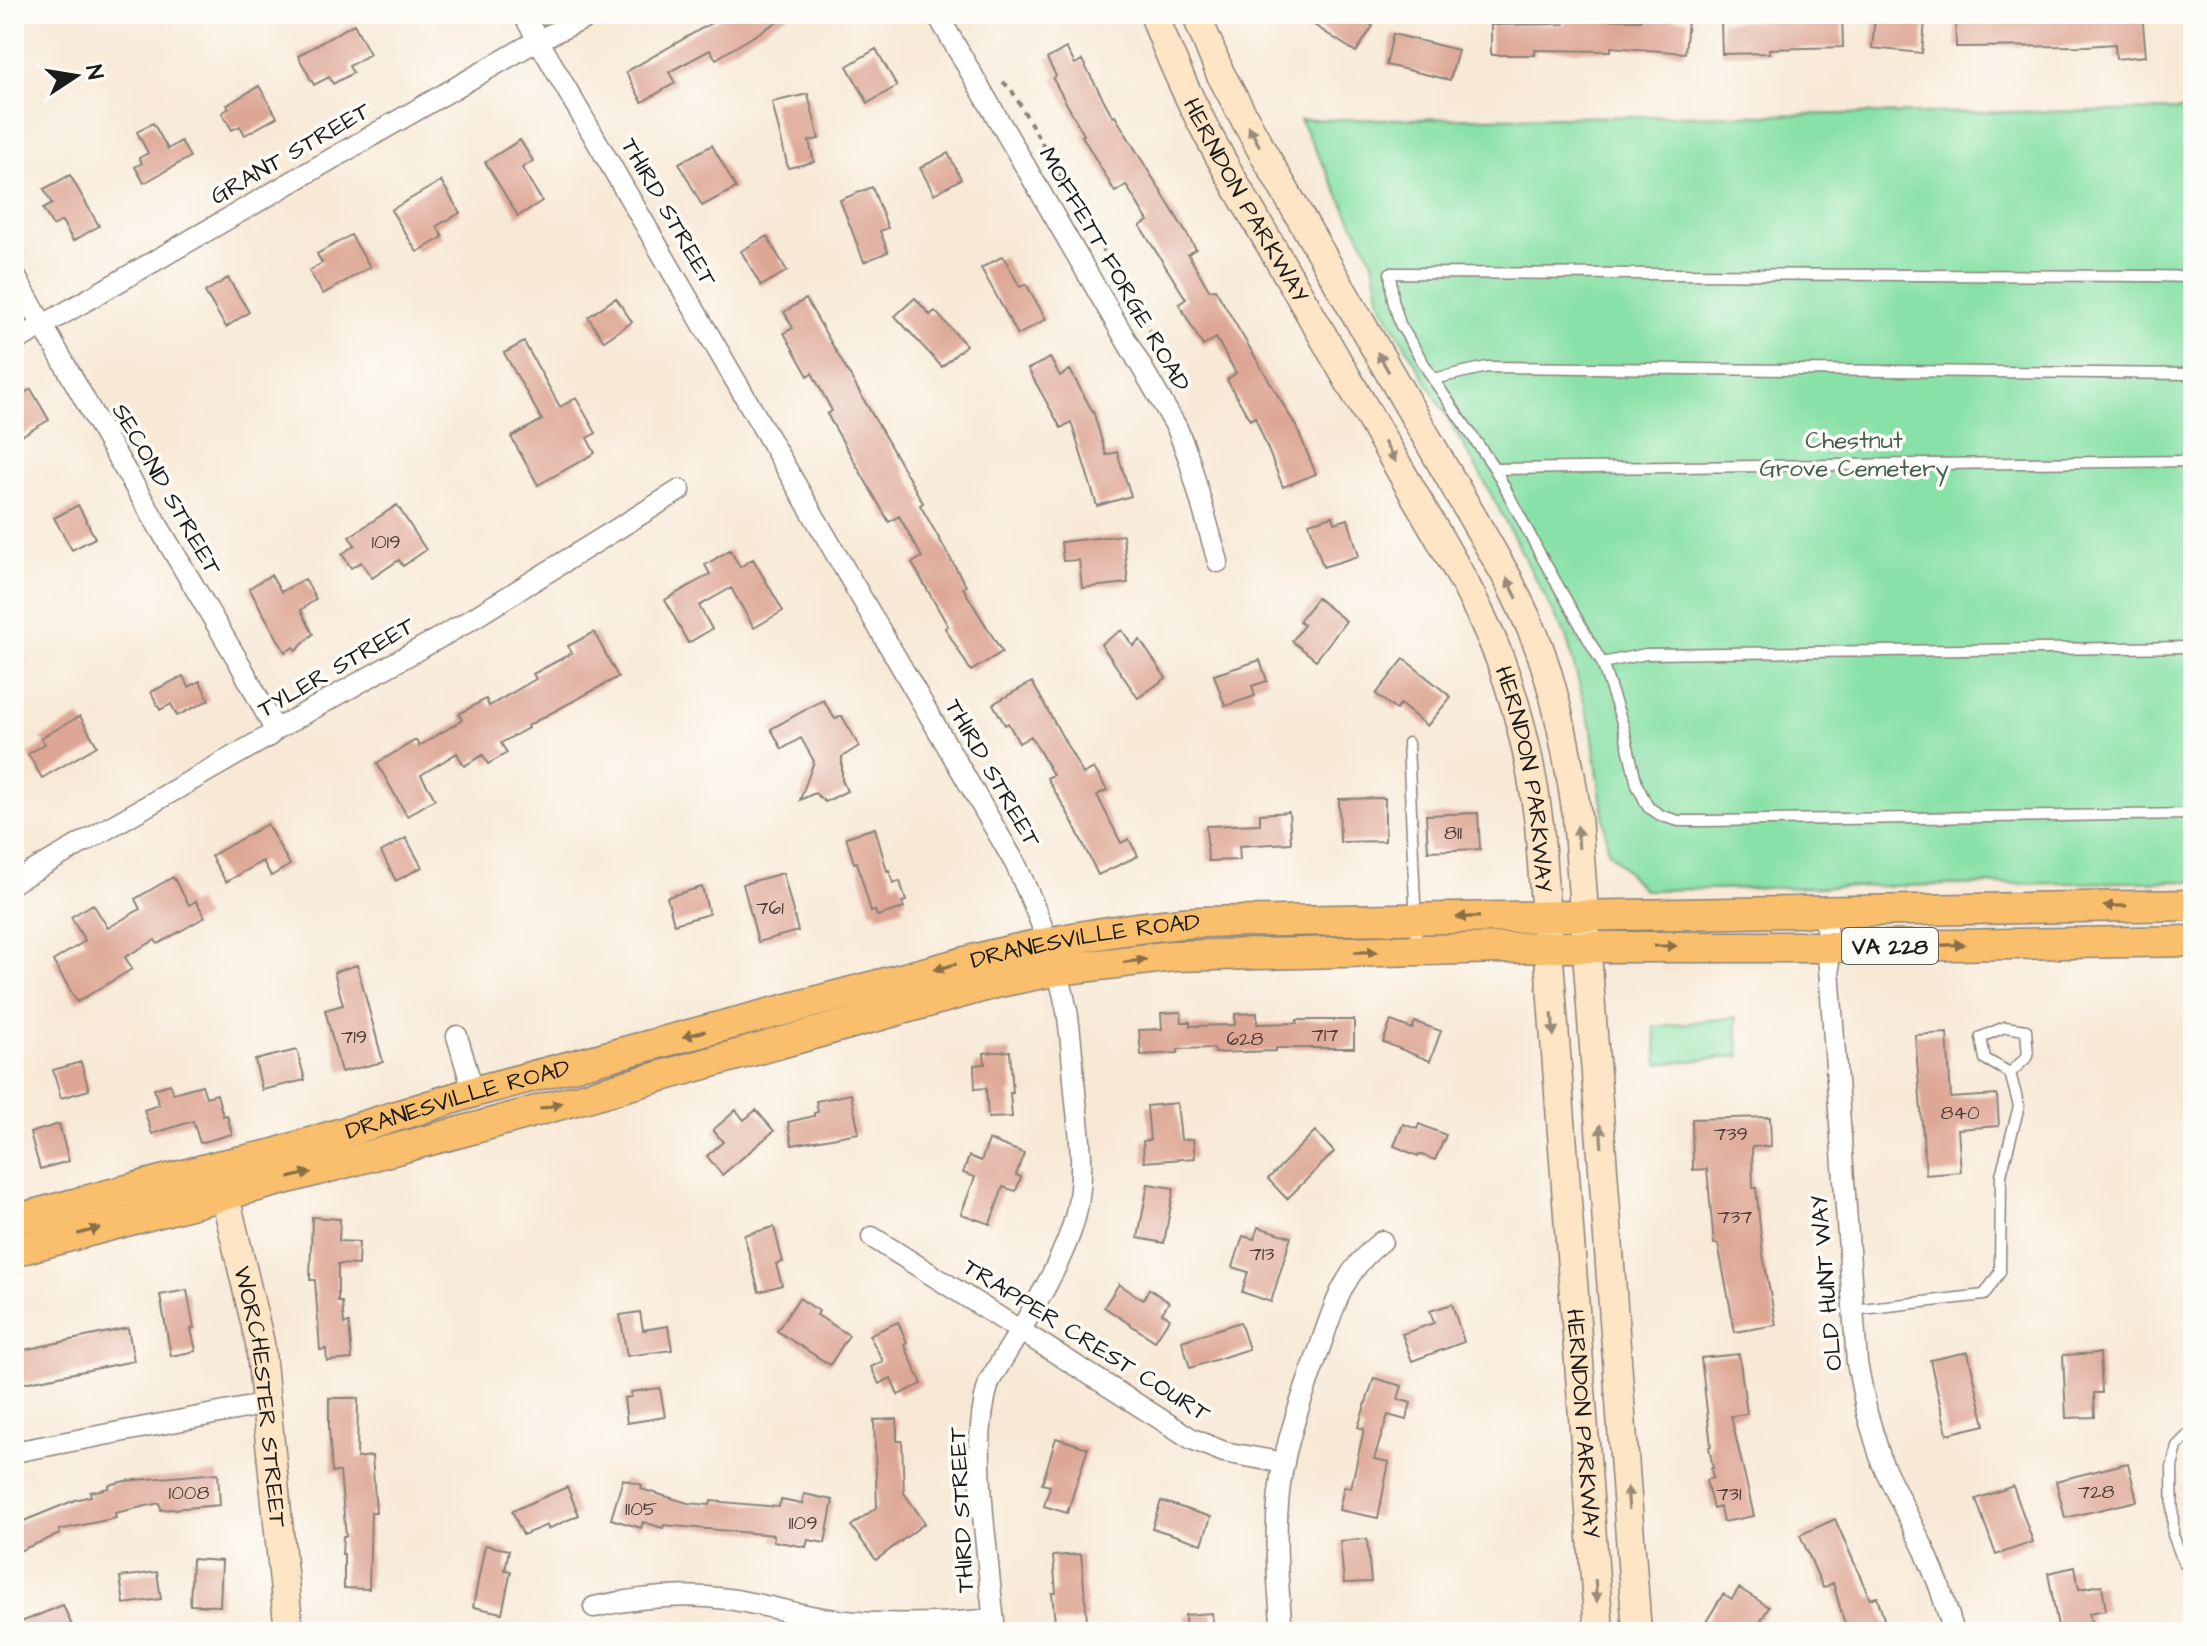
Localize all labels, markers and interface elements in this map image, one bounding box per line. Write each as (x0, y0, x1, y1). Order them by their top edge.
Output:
north arrow (36, 36, 116, 116)
text: N (78, 62, 111, 82)
street label: HERNDON PARKWAY (1174, 92, 1317, 310)
street label: GRANT STREET (204, 94, 377, 213)
one-way arrow (1247, 125, 1261, 148)
street label: THIRD STREET (612, 132, 724, 293)
street label: MOFFETT FORGE ROAD (1030, 141, 1198, 398)
one-way arrow (1376, 351, 1390, 373)
street label: SECOND STREET (103, 397, 229, 582)
park label: Chestnut Grove Cemetery (1759, 424, 1949, 487)
one-way arrow (1383, 441, 1397, 463)
house number: 1019 (371, 528, 401, 556)
one-way arrow (1505, 576, 1519, 599)
street label: TYLER STREET (252, 609, 421, 727)
street label: HERNDON PARKWAY (1486, 661, 1560, 894)
street label: THIRD STREET (936, 693, 1048, 854)
house number: 811 (1444, 819, 1462, 847)
one-way arrow (1572, 824, 1585, 849)
house number: 761 (756, 894, 784, 922)
one-way arrow (2102, 900, 2127, 912)
street label: DRANESVILLE ROAD (967, 906, 1201, 978)
one-way arrow (1455, 911, 1480, 924)
road number: VA 228 (1842, 928, 1938, 964)
one-way arrow (1941, 938, 1966, 951)
one-way arrow (1653, 940, 1678, 952)
one-way arrow (1354, 945, 1379, 958)
one-way arrow (1123, 954, 1148, 967)
one-way arrow (933, 962, 958, 974)
one-way arrow (1547, 1013, 1560, 1038)
house number: 717 (1311, 1021, 1339, 1049)
house number: 719 (341, 1023, 367, 1051)
house number: 628 (1227, 1025, 1264, 1053)
one-way arrow (682, 1028, 706, 1041)
street label: DRANESVILLE ROAD (341, 1051, 574, 1149)
one-way arrow (540, 1099, 564, 1112)
house number: 840 (1940, 1099, 1980, 1127)
house number: 739 (1714, 1120, 1748, 1148)
one-way arrow (1594, 1123, 1607, 1148)
one-way arrow (288, 1168, 313, 1180)
street label: OLD HUNT WAY (1802, 1193, 1852, 1372)
house number: 737 (1718, 1203, 1752, 1231)
one-way arrow (77, 1224, 102, 1236)
house number: 713 (1249, 1240, 1275, 1268)
street label: TRAPPER CREST COURT (956, 1251, 1217, 1431)
street label: WORCHESTER STREET (224, 1263, 294, 1529)
street label: HERNDON PARKWAY (1557, 1308, 1608, 1540)
street label: THIRD STREET (941, 1426, 983, 1594)
house number: 728 (2078, 1478, 2114, 1506)
house number: 1008 (169, 1479, 209, 1507)
house number: 731 (1716, 1480, 1742, 1508)
one-way arrow (1621, 1485, 1634, 1510)
house number: 1105 (625, 1495, 657, 1523)
house number: 1109 (788, 1509, 818, 1537)
one-way arrow (1590, 1579, 1603, 1604)

